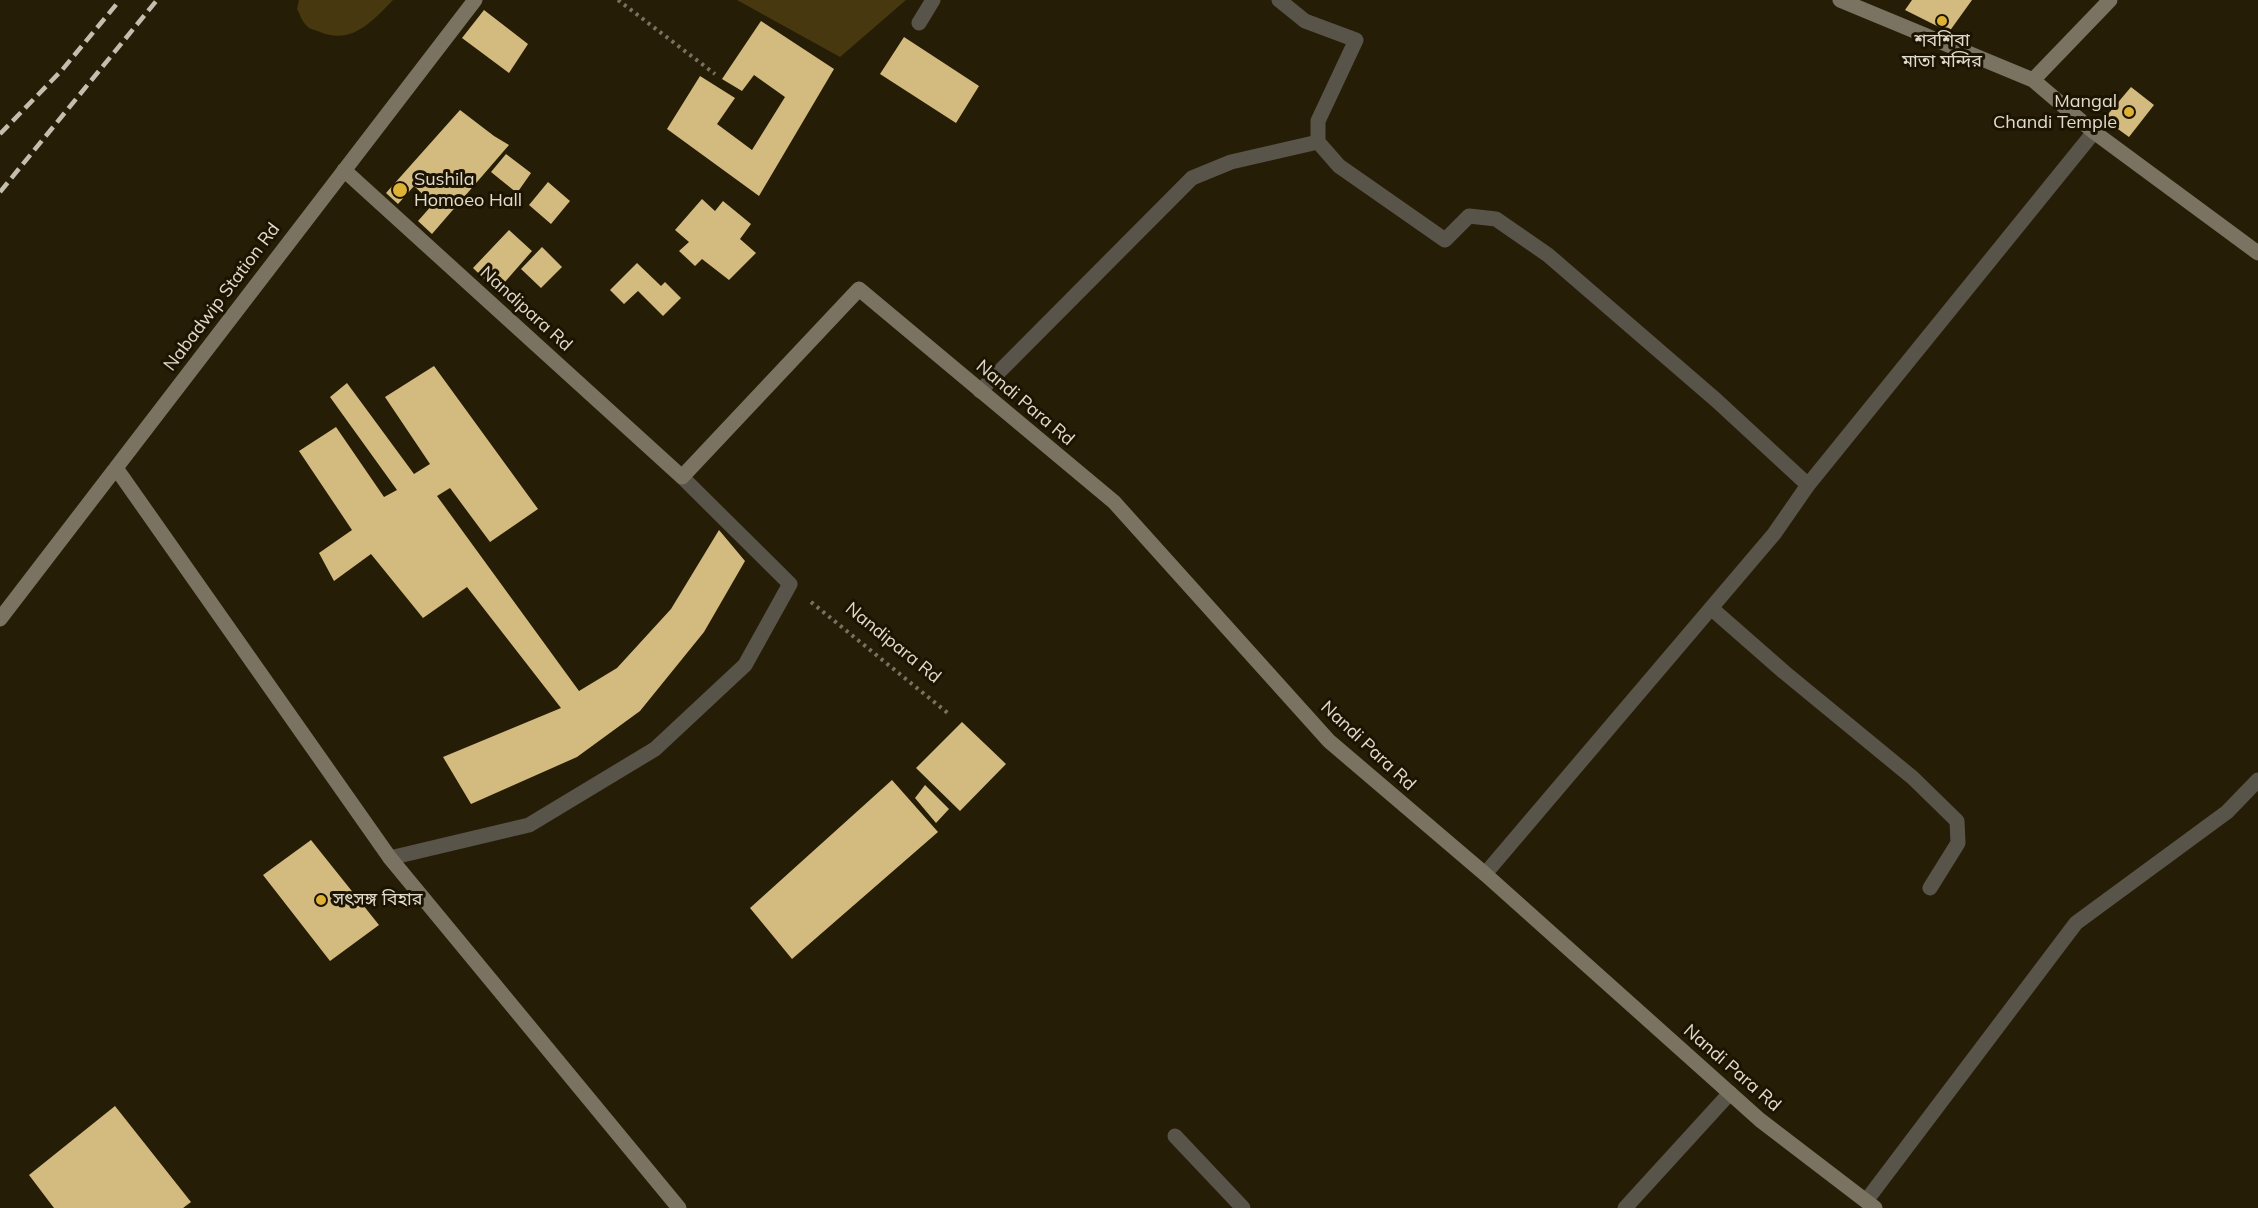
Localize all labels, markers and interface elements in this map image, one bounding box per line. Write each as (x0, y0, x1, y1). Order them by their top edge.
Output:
marker: শবশিবা মাতা মন্দির (1935, 14, 1949, 28)
place label: শবশিবা মাতা মন্দির (1902, 30, 1982, 72)
place label: Mangal Chandi Temple (1993, 91, 2117, 134)
marker: Mangal Chandi Temple (2122, 105, 2136, 119)
place label: Sushila Homoeo Hall (414, 169, 522, 212)
marker: Sushila Homoeo Hall (391, 181, 409, 199)
street label: Nabadwip Station Rd (159, 219, 285, 375)
street label: Nandipara Rd (475, 262, 577, 356)
street label: Nandi Para Rd (971, 356, 1079, 450)
street label: Nandipara Rd (841, 598, 945, 688)
street label: Nandi Para Rd (1316, 697, 1420, 795)
place label: সৎসঙ্গ বিহার (333, 889, 423, 911)
marker: সৎসঙ্গ বিহার (314, 893, 328, 907)
street label: Nandi Para Rd (1679, 1020, 1785, 1116)

